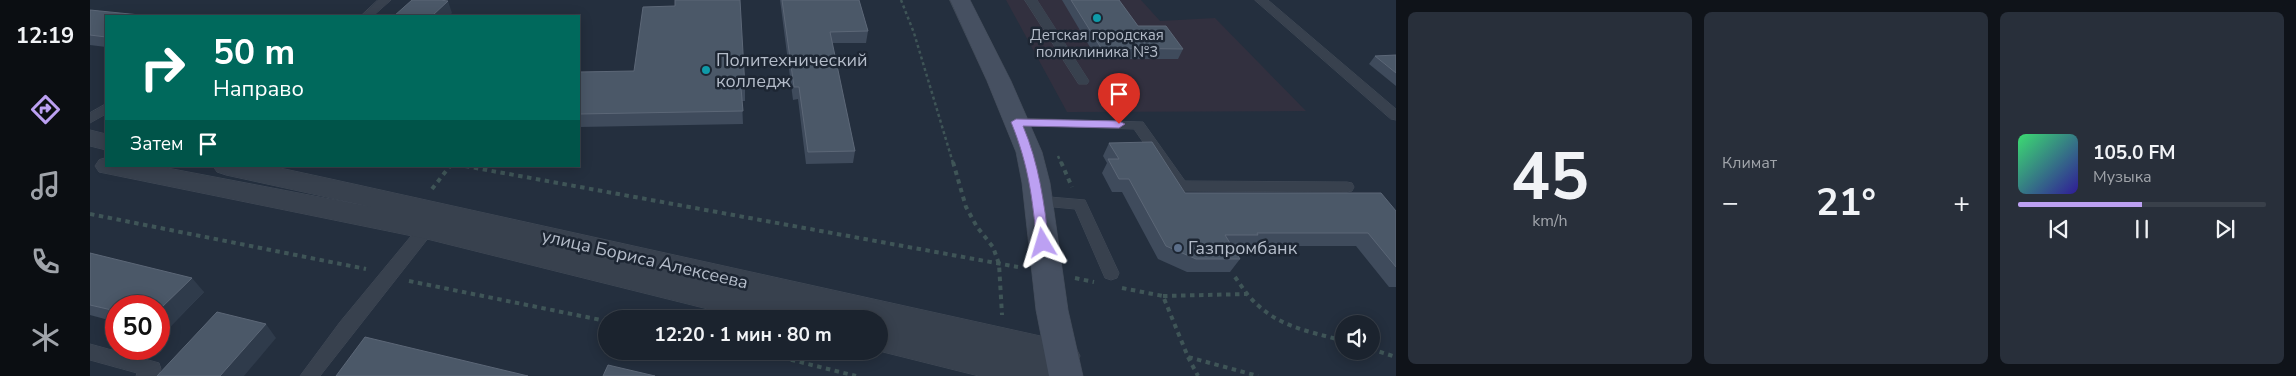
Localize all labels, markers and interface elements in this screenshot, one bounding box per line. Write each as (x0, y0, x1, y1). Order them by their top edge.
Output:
marker: Детская городская поликлиника №3 (1091, 12, 1103, 24)
text: 12:19 (16, 21, 74, 51)
place label: Детская городская поликлиника №3 (1030, 25, 1164, 62)
text: 50 m (213, 29, 295, 76)
icon: right (130, 35, 195, 100)
place label: Политехнический колледж (716, 48, 867, 93)
marker: Политехнический колледж (700, 64, 712, 76)
pin (1098, 73, 1140, 124)
text: Направо (213, 74, 304, 104)
icon: arrive (1105, 80, 1133, 108)
icon: directions (28, 92, 63, 127)
icon: arrive (194, 130, 222, 158)
text: Затем (130, 131, 184, 157)
text: 45 (1511, 133, 1589, 222)
text: 105.0 FM (2093, 140, 2176, 166)
text: Климат (1722, 152, 1777, 174)
text: Музыка (2093, 166, 2152, 188)
icon: music (28, 168, 63, 203)
text: 21° (1816, 177, 1876, 228)
text: − (1722, 184, 1739, 222)
text: + (1953, 184, 1970, 222)
text: km/h (1532, 210, 1568, 232)
icon: previous (2045, 215, 2073, 243)
icon: pause (2128, 215, 2156, 243)
icon: next (2211, 215, 2239, 243)
position arrow (1016, 216, 1068, 268)
street label: улица Бориса Алексеева (539, 224, 751, 294)
place label: Газпромбанк (1188, 236, 1298, 260)
marker: Газпромбанк (1172, 242, 1184, 254)
icon: phone (28, 244, 63, 279)
speed limit sign: 50 (105, 295, 170, 360)
map controls (1335, 315, 1380, 360)
button: sound (1335, 315, 1380, 360)
icon: climate (28, 320, 63, 355)
text: 12:20 · 1 мин · 80 m (654, 322, 832, 348)

